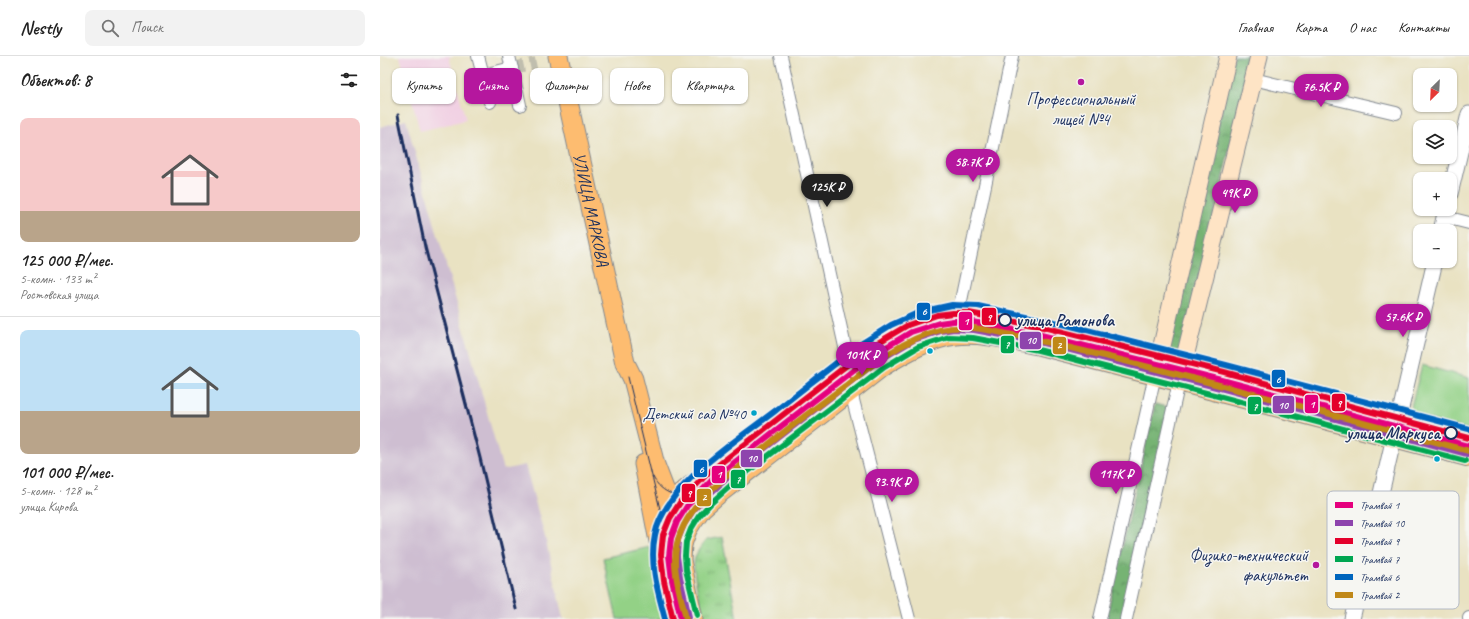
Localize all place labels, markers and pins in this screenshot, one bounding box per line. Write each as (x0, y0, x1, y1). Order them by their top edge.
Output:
pin: 76.5K ₽ (1284, 74, 1358, 108)
marker: Профессиональный лицей №4 (1076, 77, 1086, 87)
place label: Профессиональный лицей №4 (1027, 89, 1136, 130)
pin: 58.7K ₽ (936, 149, 1010, 183)
pin: 125K ₽ (794, 174, 860, 208)
pin: 49K ₽ (1207, 180, 1263, 214)
pin: 57.6K ₽ (1366, 304, 1440, 338)
place label: улица Рамонова (1014, 310, 1115, 331)
marker: улица Рамонова (998, 313, 1012, 327)
pin: 101K ₽ (829, 342, 895, 376)
unlabelled marker (925, 346, 935, 356)
place label: Детский сад №40 (643, 404, 748, 424)
marker: Детский сад №40 (749, 408, 759, 418)
place label: улица Маркуса (1344, 423, 1442, 444)
marker: улица Маркуса (1444, 426, 1458, 440)
unlabelled marker (1432, 454, 1442, 464)
pin: 117K ₽ (1083, 461, 1149, 495)
pin: 93.9K ₽ (855, 469, 929, 503)
place label: Физико-технический факультет (1189, 545, 1309, 586)
marker: Физико-технический факультет (1311, 560, 1321, 570)

